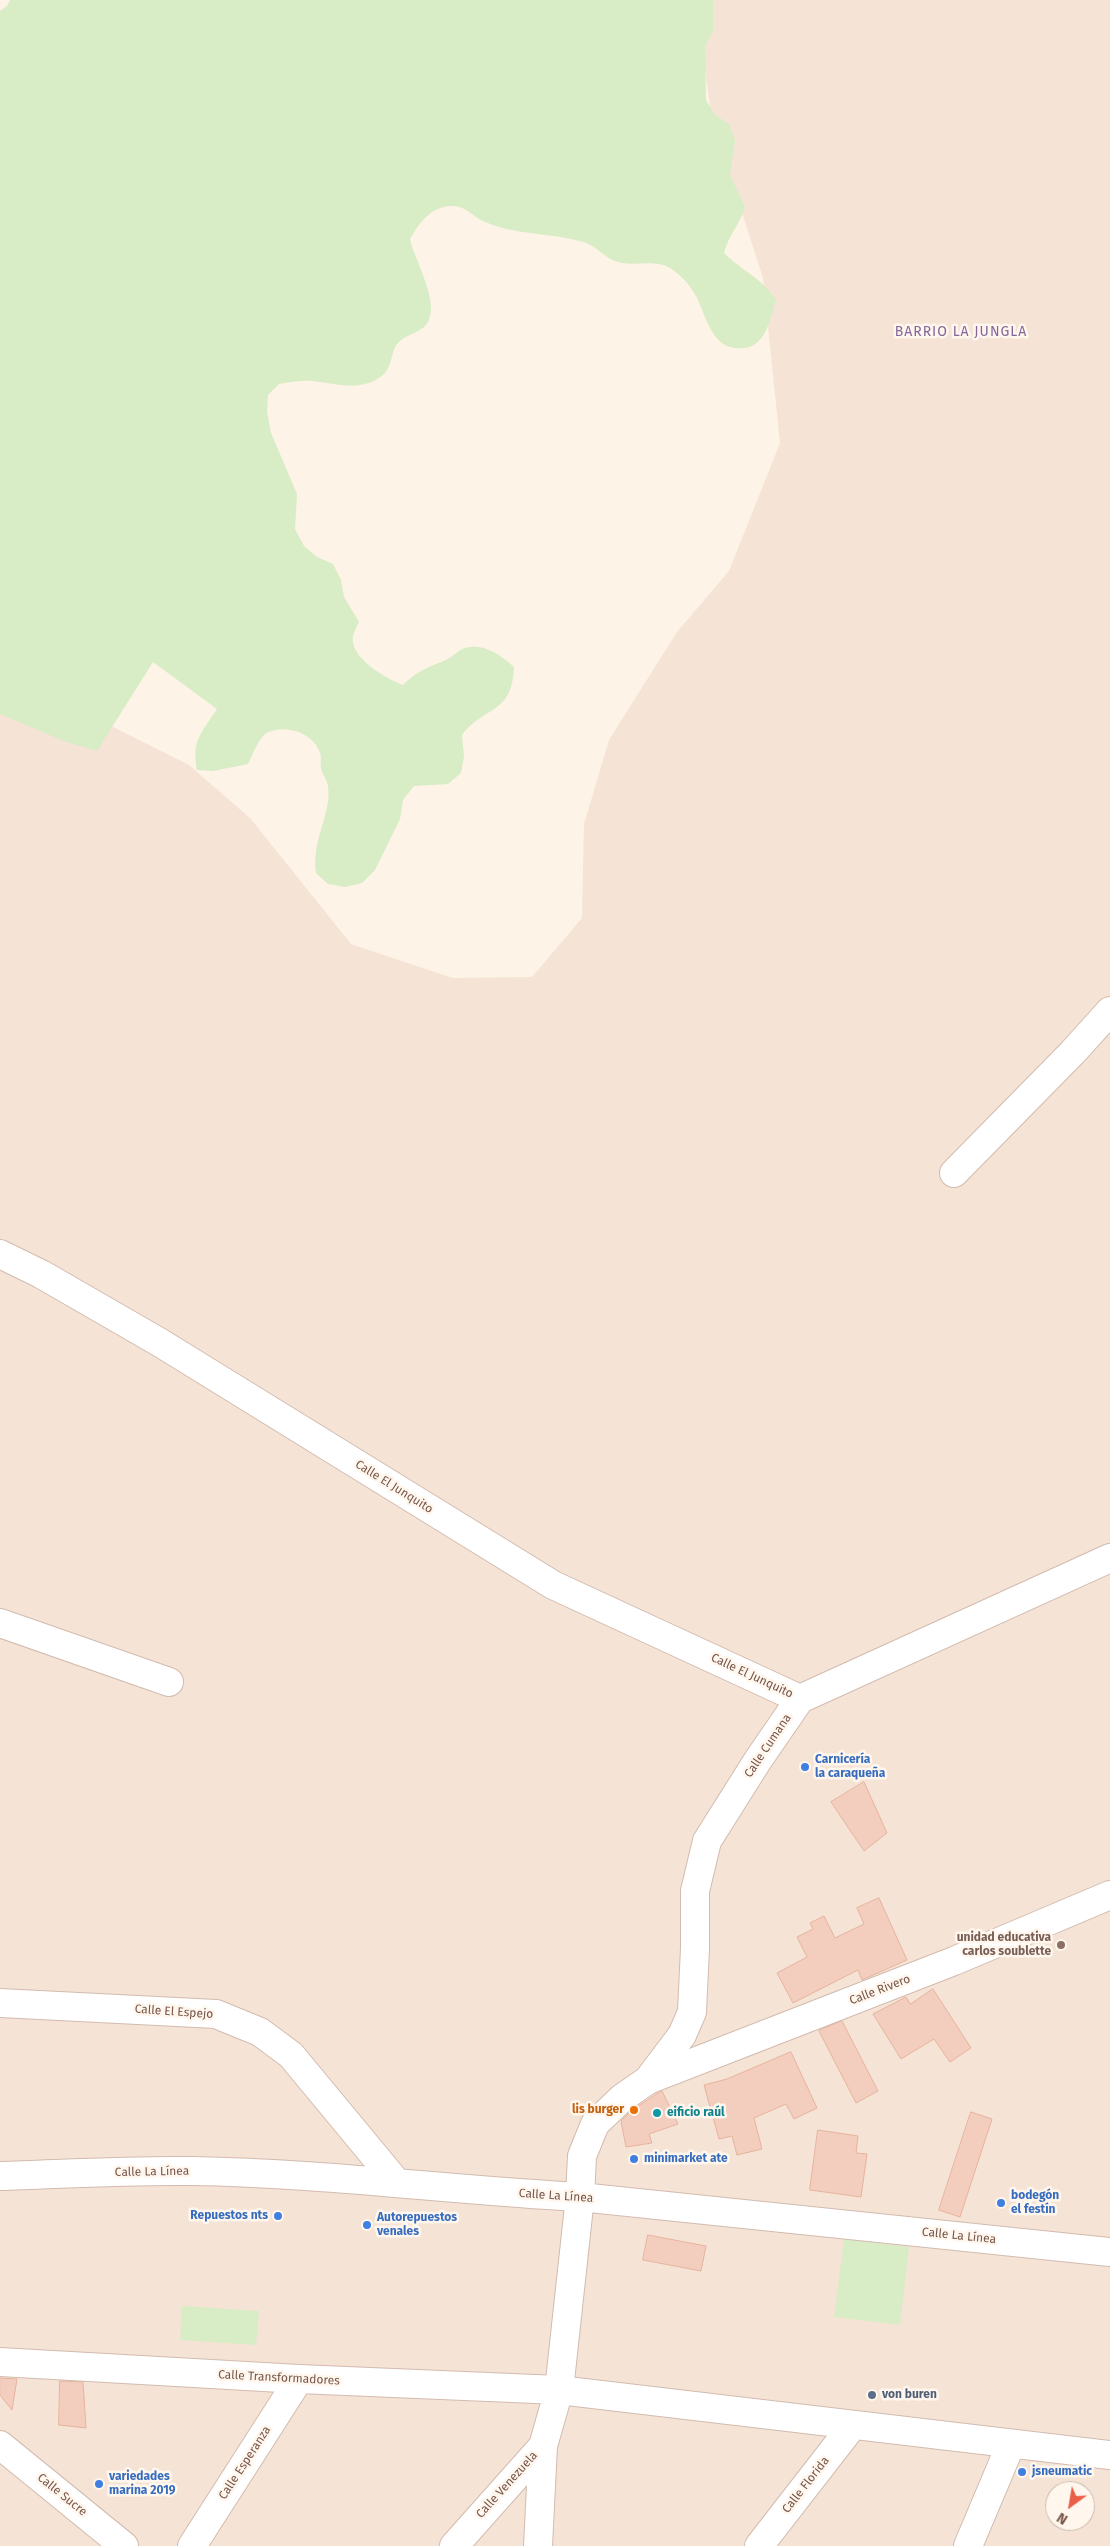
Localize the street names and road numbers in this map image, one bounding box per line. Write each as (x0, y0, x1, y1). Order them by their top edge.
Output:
street label: Calle El Junquito (352, 1457, 436, 1517)
street label: Calle El Junquito (709, 1651, 795, 1701)
street label: Calle Cumana (741, 1711, 795, 1781)
street label: Calle Rivero (848, 1972, 912, 2008)
street label: Calle El Espejo (134, 2002, 214, 2022)
street label: Calle La Línea (115, 2164, 189, 2180)
street label: Calle La Línea (518, 2186, 594, 2206)
street label: Calle La Línea (921, 2225, 997, 2247)
street label: Calle Transformadores (218, 2368, 340, 2388)
street label: Calle Esperanza (216, 2424, 274, 2502)
street label: Calle Venezuela (473, 2449, 541, 2521)
street label: Calle Florida (779, 2454, 833, 2516)
street label: Calle Sucre (34, 2471, 90, 2519)

